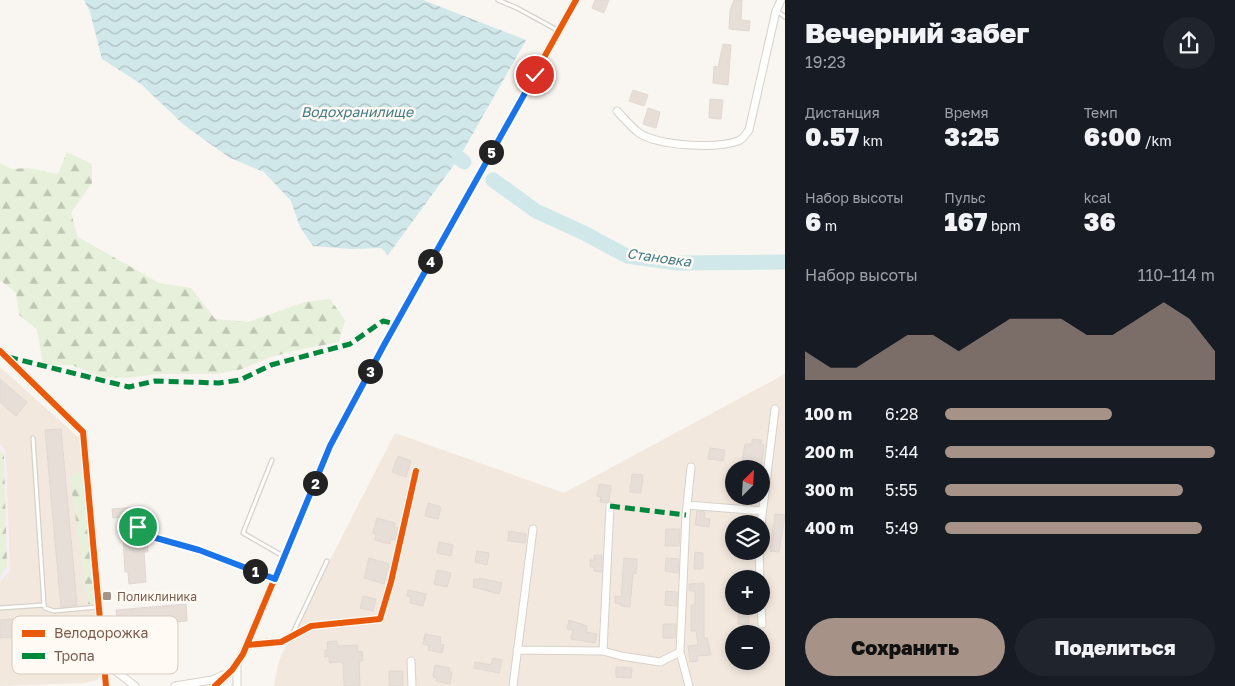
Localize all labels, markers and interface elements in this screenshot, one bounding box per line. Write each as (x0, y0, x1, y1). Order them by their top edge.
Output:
text: Вечерний забег (805, 16, 1029, 49)
button: share (1163, 17, 1215, 69)
text: 19:23 (805, 52, 846, 72)
pin (514, 54, 556, 96)
icon: check (521, 61, 549, 89)
water label: Водохранилище (301, 103, 414, 120)
text: Дистанция (805, 104, 880, 121)
text: Время (944, 104, 989, 121)
text: Темп (1084, 104, 1118, 121)
text: 0.57 (805, 121, 859, 152)
text: 3:25 (944, 121, 1000, 152)
text: 6:00 (1084, 121, 1141, 152)
text: km (859, 132, 883, 149)
text: /km (1141, 132, 1172, 149)
pin: 5 (478, 140, 504, 164)
text: 5 (487, 144, 496, 161)
text: Набор высоты (805, 189, 904, 206)
text: Пульс (944, 189, 986, 206)
text: kcal (1084, 189, 1111, 206)
text: 6 (805, 206, 821, 237)
text: 167 (944, 206, 987, 237)
text: 36 (1084, 206, 1116, 237)
text: m (821, 217, 837, 234)
text: bpm (987, 217, 1021, 234)
water label: Становка (626, 244, 693, 270)
pin: 4 (418, 248, 442, 274)
text: 4 (426, 253, 435, 270)
text: Набор высоты (805, 265, 918, 285)
text: 110–114 m (1138, 265, 1215, 285)
pin: 3 (358, 358, 382, 384)
text: 3 (366, 363, 375, 380)
text: 100 m (805, 404, 852, 424)
text: 6:28 (885, 404, 919, 424)
text: 200 m (805, 442, 854, 462)
text: 5:44 (885, 442, 919, 462)
north arrow (725, 460, 770, 505)
map controls (725, 460, 770, 670)
pin: 2 (302, 470, 328, 496)
text: 2 (311, 475, 320, 492)
text: 300 m (805, 480, 854, 500)
text: 5:55 (885, 480, 918, 500)
pin (117, 506, 159, 548)
icon: arrive (124, 513, 152, 541)
button: layers (725, 515, 770, 560)
text: 400 m (805, 518, 854, 538)
text: 5:49 (885, 518, 919, 538)
pin: 1 (242, 558, 268, 584)
text: 1 (252, 563, 259, 580)
button: + (725, 570, 770, 615)
place label: Поликлиника (117, 589, 197, 604)
marker: Поликлиника (101, 590, 113, 602)
legend (12, 616, 178, 674)
button: Сохранить (805, 618, 1005, 676)
button: Поделиться (1015, 618, 1215, 676)
text: Велодорожка (54, 624, 148, 641)
button: − (725, 625, 770, 670)
text: Тропа (54, 647, 95, 664)

